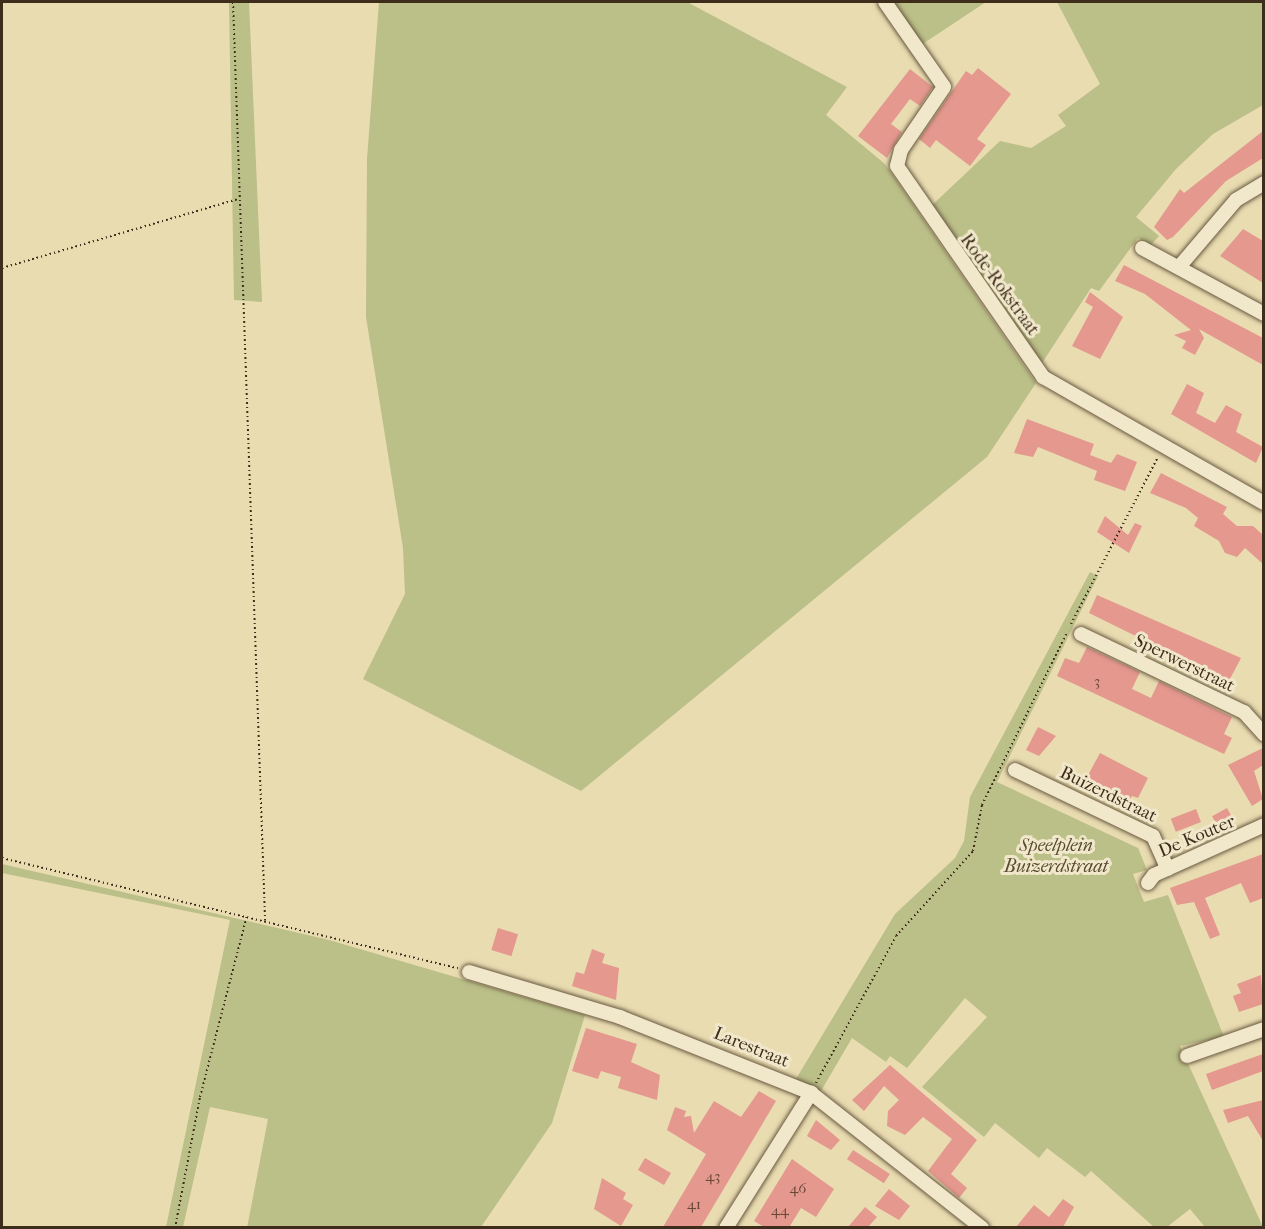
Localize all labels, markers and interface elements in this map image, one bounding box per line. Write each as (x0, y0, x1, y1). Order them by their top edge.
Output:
street label: Rode-Rokstraat (955, 230, 1043, 340)
street label: Sperwerstraat (1130, 630, 1238, 698)
house number: 3 (1094, 673, 1100, 691)
street label: Buizerdstraat (1056, 762, 1160, 828)
street label: De Kouter (1155, 811, 1239, 863)
park label: Speelplein Buizerdstraat (1004, 836, 1108, 878)
street label: Larestraat (710, 1023, 792, 1073)
house number: 43 (705, 1168, 721, 1186)
house number: 46 (790, 1180, 806, 1198)
house number: 41 (687, 1196, 701, 1214)
house number: 44 (771, 1202, 789, 1220)

